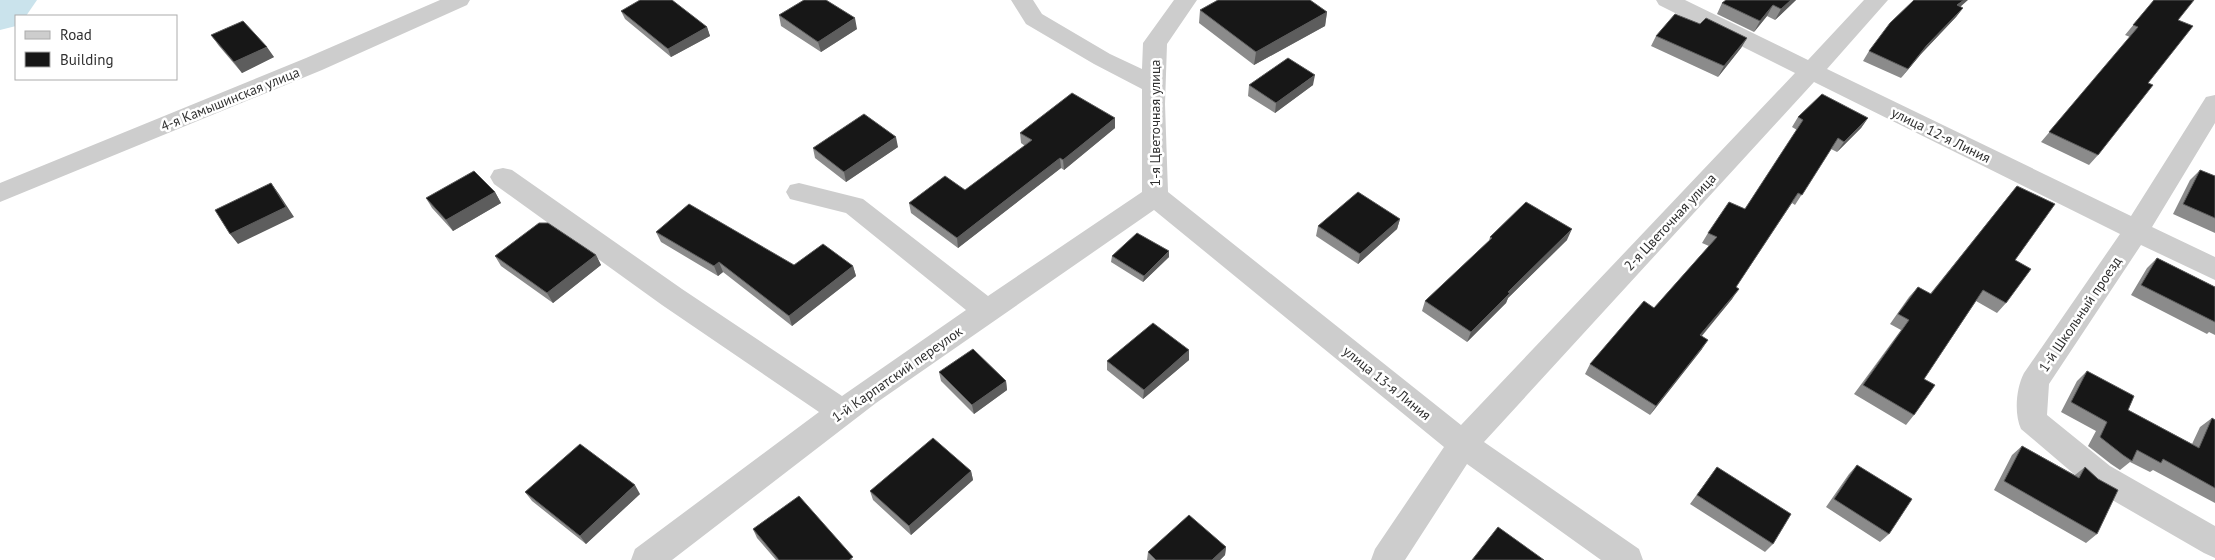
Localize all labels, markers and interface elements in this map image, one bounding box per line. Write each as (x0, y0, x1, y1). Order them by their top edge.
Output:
legend (15, 15, 178, 80)
text: Road (60, 25, 92, 44)
text: Building (60, 50, 114, 69)
street label: 1-я Цветочная улица (1146, 59, 1164, 187)
street label: 4-я Камышинская улица (158, 63, 302, 135)
street label: улица 12-я Линия (1888, 103, 1994, 167)
street label: 2-я Цветочная улица (1620, 169, 1720, 275)
street label: 1-й Школьный проезд (2035, 252, 2126, 375)
street label: 1-й Карпатский переулок (828, 322, 966, 426)
street label: улица 13-я Линия (1339, 342, 1435, 424)

